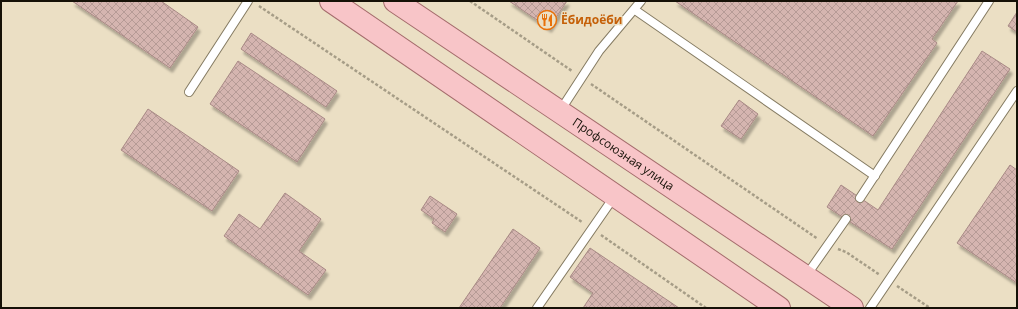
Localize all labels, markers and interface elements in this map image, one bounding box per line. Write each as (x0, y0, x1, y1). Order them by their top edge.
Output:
restaurant icon: Ёбидоёби (536, 9, 558, 31)
place label: Ёбидоёби (561, 11, 622, 28)
street label: Профсоюзная улица (569, 114, 678, 194)

